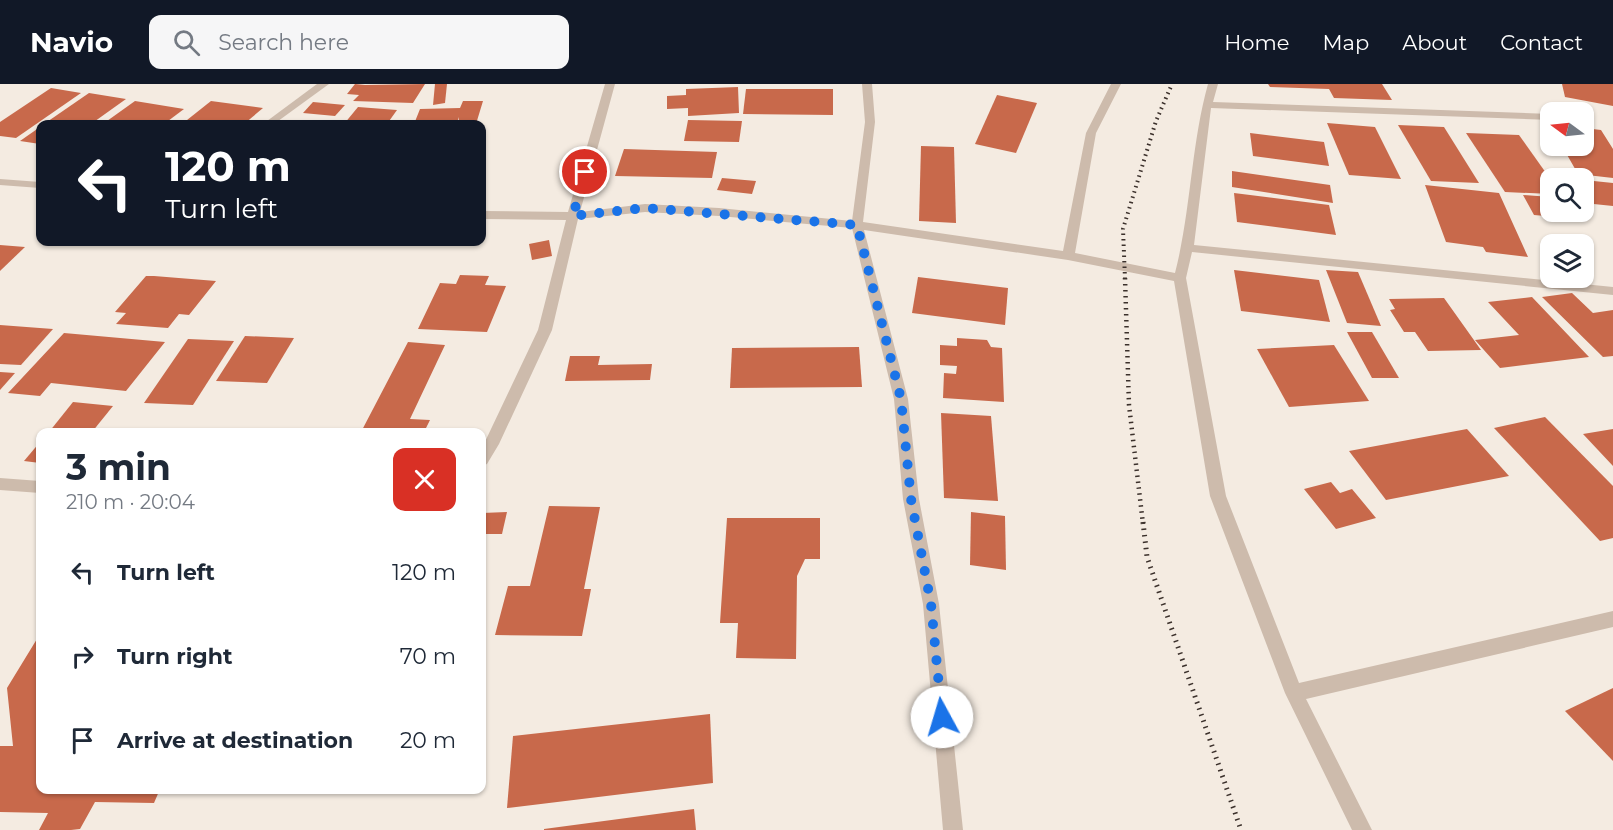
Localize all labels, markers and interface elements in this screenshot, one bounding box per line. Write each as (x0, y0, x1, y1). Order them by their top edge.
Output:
search box (149, 15, 569, 69)
text: Navio (30, 25, 113, 59)
icon: search (170, 26, 203, 59)
text: Search here (218, 29, 349, 56)
text: Home (1224, 30, 1289, 55)
text: Map (1322, 30, 1369, 55)
text: About (1402, 30, 1467, 55)
text: Contact (1500, 30, 1583, 55)
north arrow (1540, 102, 1594, 156)
map controls (1540, 102, 1594, 288)
text: 120 m (165, 140, 291, 192)
icon: left (66, 144, 144, 222)
pin (559, 146, 610, 197)
icon: arrive (568, 155, 601, 188)
button: search (1540, 168, 1594, 222)
text: Turn left (165, 192, 278, 225)
button: layers (1540, 234, 1594, 288)
text: 3 min (66, 445, 171, 489)
button: close (393, 448, 456, 511)
text: 210 m · 20:04 (66, 490, 195, 514)
icon: left (66, 556, 99, 589)
text: Turn left (117, 559, 215, 586)
text: 120 m (392, 559, 456, 586)
icon: right (66, 640, 99, 673)
text: Turn right (117, 643, 232, 670)
text: 70 m (400, 643, 456, 670)
position arrow (910, 685, 974, 749)
icon: arrive (66, 724, 99, 757)
text: Arrive at destination (117, 727, 353, 754)
text: 20 m (400, 727, 456, 754)

